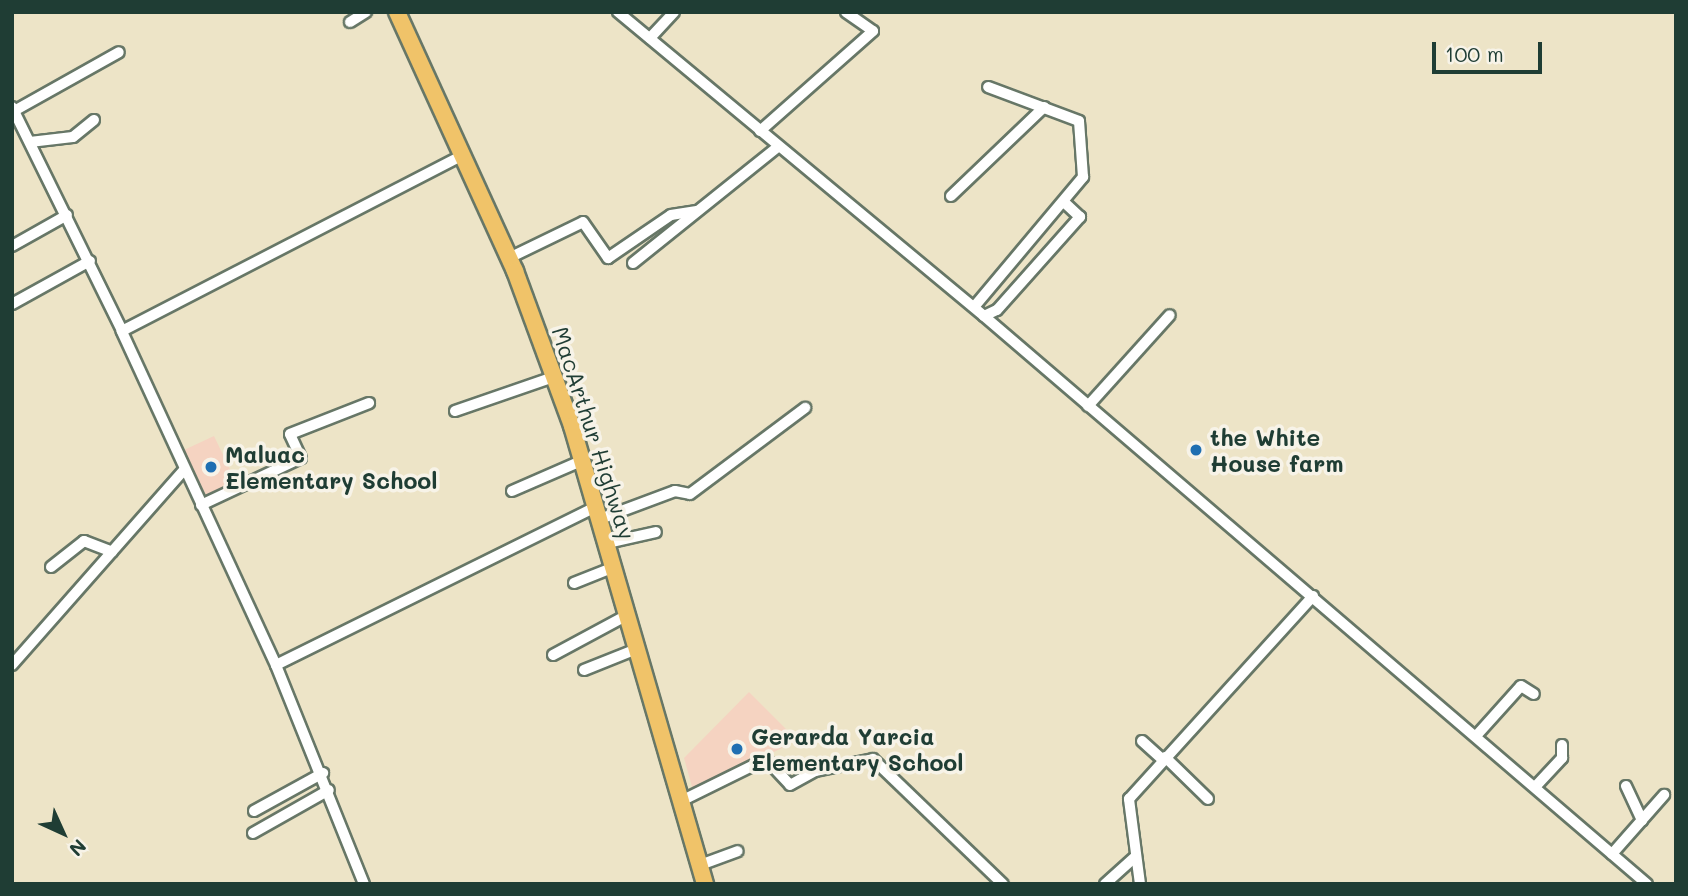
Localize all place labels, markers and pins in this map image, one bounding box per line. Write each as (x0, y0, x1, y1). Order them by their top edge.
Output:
place label: the White House farm (1210, 423, 1343, 477)
place label: Maluac Elementary School (225, 440, 438, 494)
marker: the White House farm (1188, 442, 1204, 458)
marker: Maluac Elementary School (203, 459, 219, 475)
place label: Gerarda Yarcia Elementary School (751, 722, 964, 776)
marker: Gerarda Yarcia Elementary School (729, 741, 745, 757)

